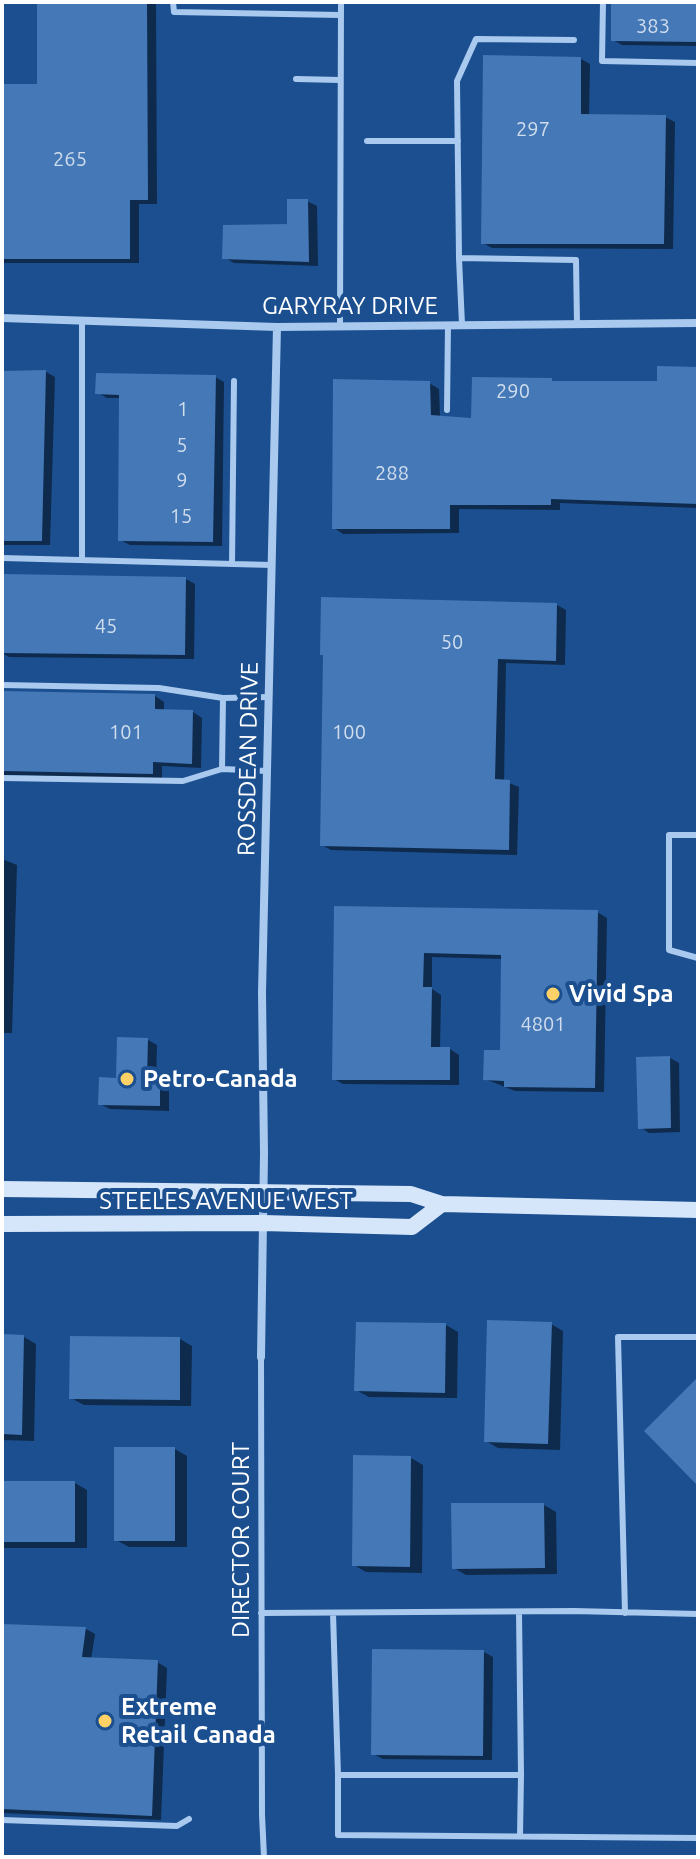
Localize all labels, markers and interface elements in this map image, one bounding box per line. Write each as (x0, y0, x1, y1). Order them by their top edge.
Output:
house number: 383 (636, 14, 670, 38)
house number: 297 (516, 117, 550, 141)
house number: 265 (53, 147, 87, 171)
street label: GARYRAY DRIVE (262, 292, 438, 320)
house number: 290 (496, 379, 530, 403)
house number: 1 (177, 397, 189, 421)
house number: 5 (176, 433, 188, 457)
house number: 288 (375, 461, 409, 485)
house number: 9 (176, 468, 188, 492)
house number: 15 (170, 504, 192, 528)
house number: 45 (95, 614, 117, 638)
house number: 50 (441, 630, 463, 654)
street label: ROSSDEAN DRIVE (232, 662, 264, 856)
house number: 101 (109, 720, 143, 744)
house number: 100 (332, 720, 366, 744)
place label: Vivid Spa (569, 980, 674, 1008)
marker: Vivid Spa (544, 985, 562, 1003)
house number: 4801 (520, 1012, 566, 1036)
place label: Petro-Canada (143, 1065, 298, 1093)
marker: Petro-Canada (118, 1070, 136, 1088)
street label: STEELES AVENUE WEST (99, 1187, 353, 1215)
street label: DIRECTOR COURT (227, 1442, 255, 1638)
place label: Extreme Retail Canada (121, 1693, 276, 1749)
marker: Extreme Retail Canada (96, 1712, 114, 1730)

